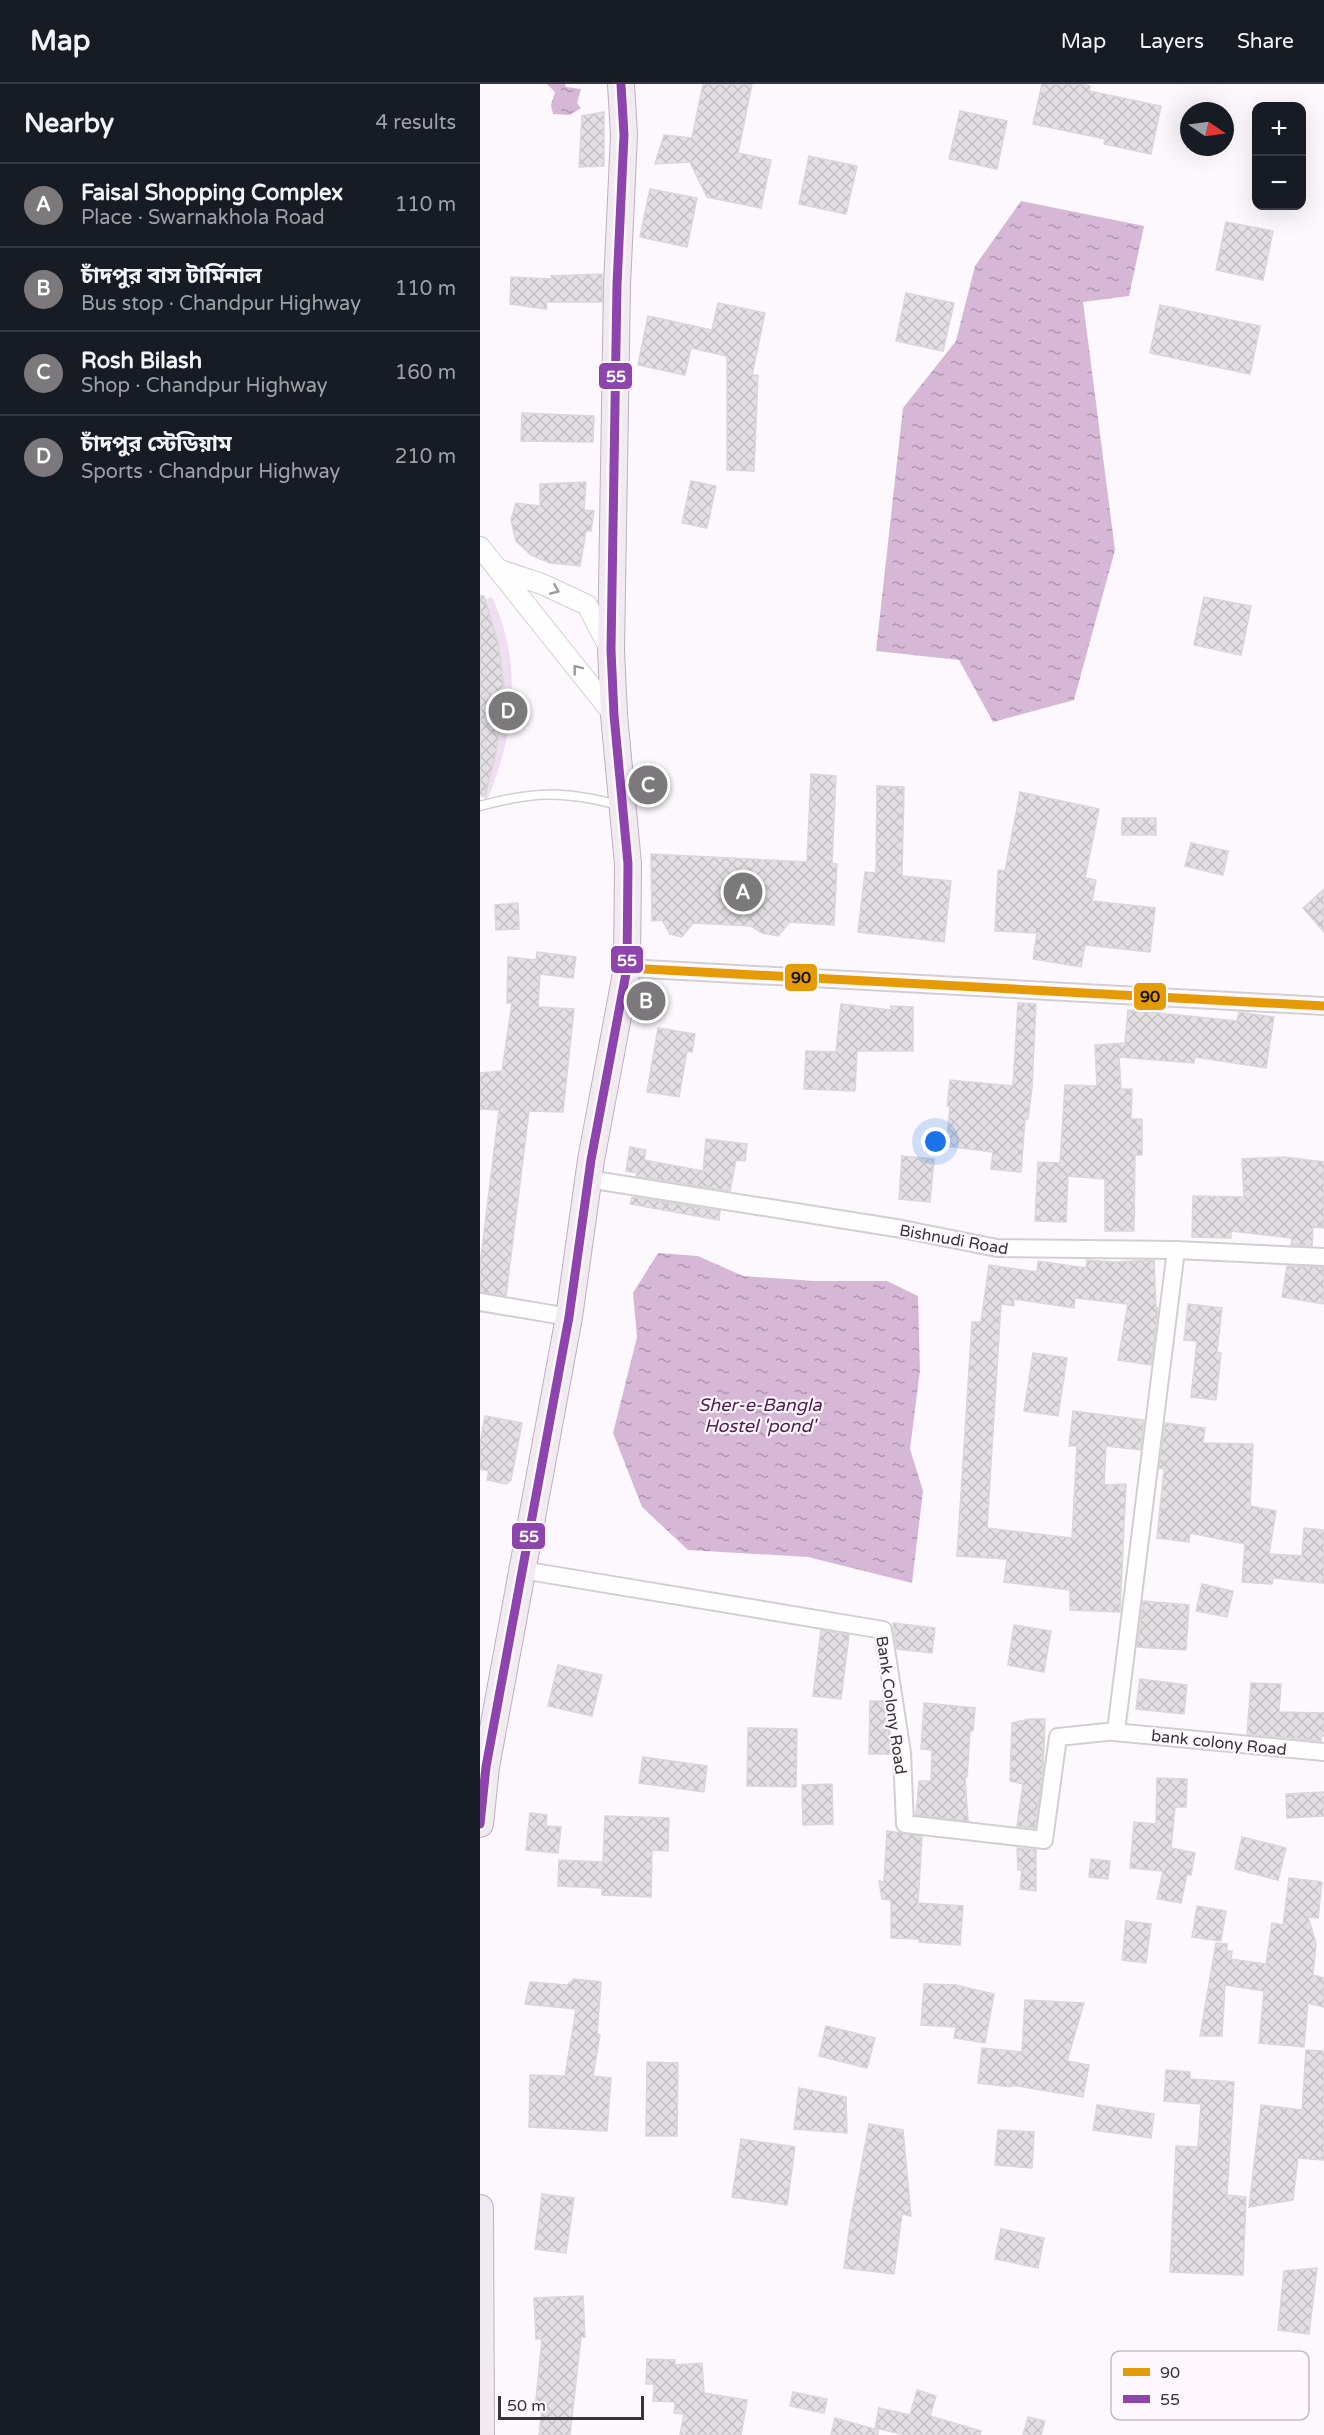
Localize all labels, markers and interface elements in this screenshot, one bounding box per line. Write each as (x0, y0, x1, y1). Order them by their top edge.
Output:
text: Map (30, 24, 90, 58)
text: Map (1061, 29, 1106, 54)
text: Layers (1139, 29, 1204, 54)
text: Share (1237, 29, 1294, 54)
north arrow (1180, 102, 1234, 156)
map controls (1252, 102, 1306, 210)
button: + (1252, 102, 1306, 156)
text: Nearby (24, 108, 114, 139)
text: 4 results (376, 111, 456, 135)
button: − (1252, 156, 1306, 210)
text: Faisal Shopping Complex (81, 180, 343, 206)
text: A (36, 193, 51, 217)
text: 110 m (395, 193, 456, 217)
text: Place · Swarnakhola Road (81, 206, 325, 230)
text: চাঁদপুর বাস টার্মিনাল (81, 263, 262, 289)
text: B (37, 277, 50, 301)
text: 110 m (395, 277, 456, 301)
text: Bus stop · Chandpur Highway (81, 292, 361, 316)
text: Rosh Bilash (81, 348, 202, 374)
text: C (37, 361, 50, 385)
text: 160 m (395, 361, 456, 385)
line badge: 55 (598, 362, 633, 390)
text: 55 (606, 367, 626, 387)
text: Shop · Chandpur Highway (81, 374, 328, 398)
text: চাঁদপুর স্টেডিয়াম (81, 431, 232, 457)
text: D (36, 445, 51, 469)
text: 210 m (395, 445, 456, 469)
text: Sports · Chandpur Highway (81, 460, 340, 484)
one-way arrow (548, 583, 559, 595)
one-way arrow (574, 665, 585, 676)
pin: D (489, 688, 528, 734)
pin: C (628, 762, 668, 808)
pin: A (724, 870, 762, 914)
line badge: 55 (610, 945, 644, 974)
text: 55 (617, 951, 637, 971)
line badge: 90 (784, 963, 818, 992)
text: 90 (791, 968, 811, 988)
pin: B (626, 978, 666, 1024)
line badge: 90 (1133, 982, 1167, 1011)
text: 90 (1140, 987, 1160, 1007)
your location (921, 1127, 950, 1156)
street label: Bishnudi Road (898, 1221, 1010, 1259)
water label: Sher-e-Bangla Hostel 'pond' (698, 1394, 823, 1437)
line badge: 55 (511, 1522, 546, 1550)
text: 55 (519, 1527, 539, 1547)
street label: Bank Colony Road (871, 1635, 911, 1776)
street label: bank colony Road (1150, 1726, 1288, 1760)
legend (1111, 2351, 1309, 2420)
text: 90 (1160, 2363, 1180, 2383)
text: 55 (1160, 2390, 1180, 2410)
scale bar (498, 2393, 644, 2420)
text: 50 m (507, 2396, 546, 2416)

